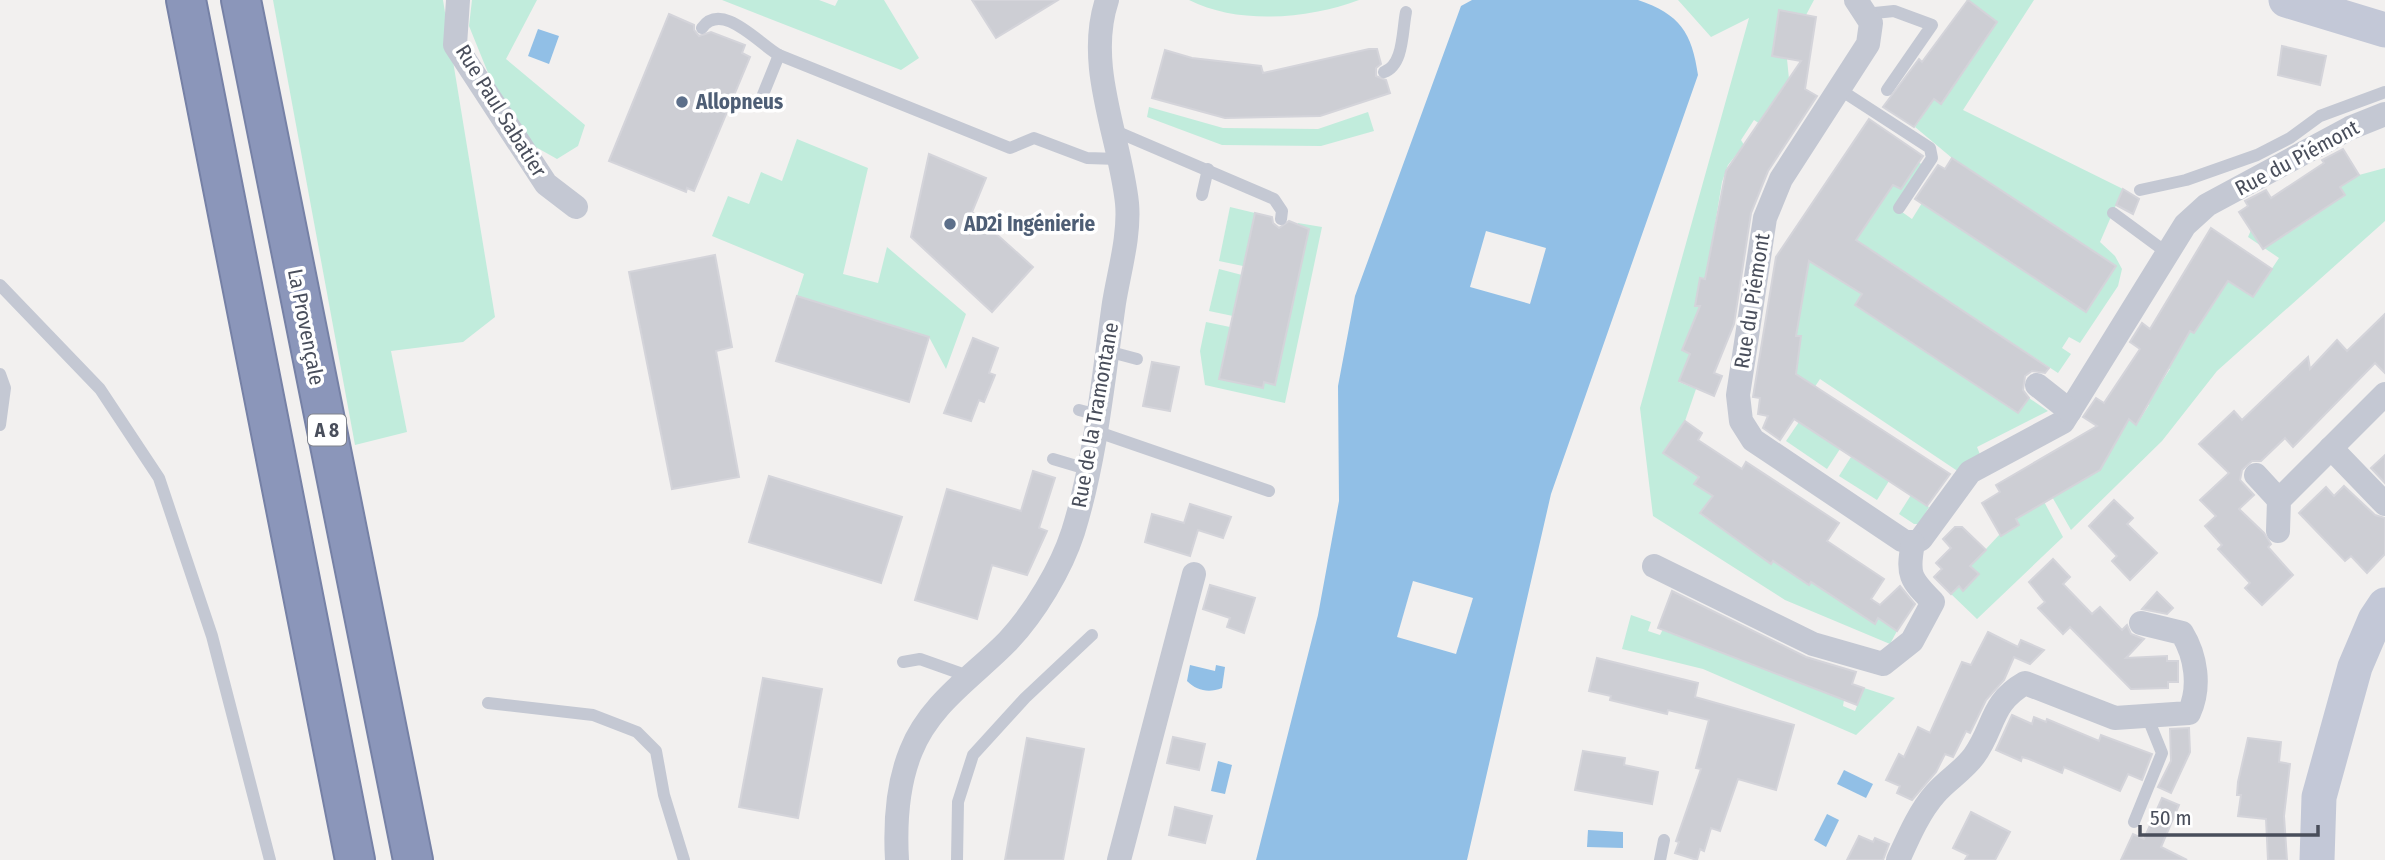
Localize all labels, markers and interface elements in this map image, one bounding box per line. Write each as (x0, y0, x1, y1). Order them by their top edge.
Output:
street label: Rue Paul Sabatier (450, 40, 552, 183)
place label: Allopneus (695, 89, 783, 115)
marker: Allopneus (674, 94, 690, 110)
street label: Rue du Piémont (2231, 114, 2364, 202)
place label: AD2i Ingénierie (963, 211, 1095, 237)
marker: AD2i Ingénierie (942, 216, 958, 232)
street label: Rue du Piémont (1728, 231, 1776, 371)
street label: La Provençale (282, 267, 330, 387)
street label: Rue de la Tramontane (1066, 320, 1124, 510)
road number: A 8 (308, 414, 346, 446)
scale bar (2140, 794, 2318, 838)
text: 50 m (2150, 805, 2192, 831)

